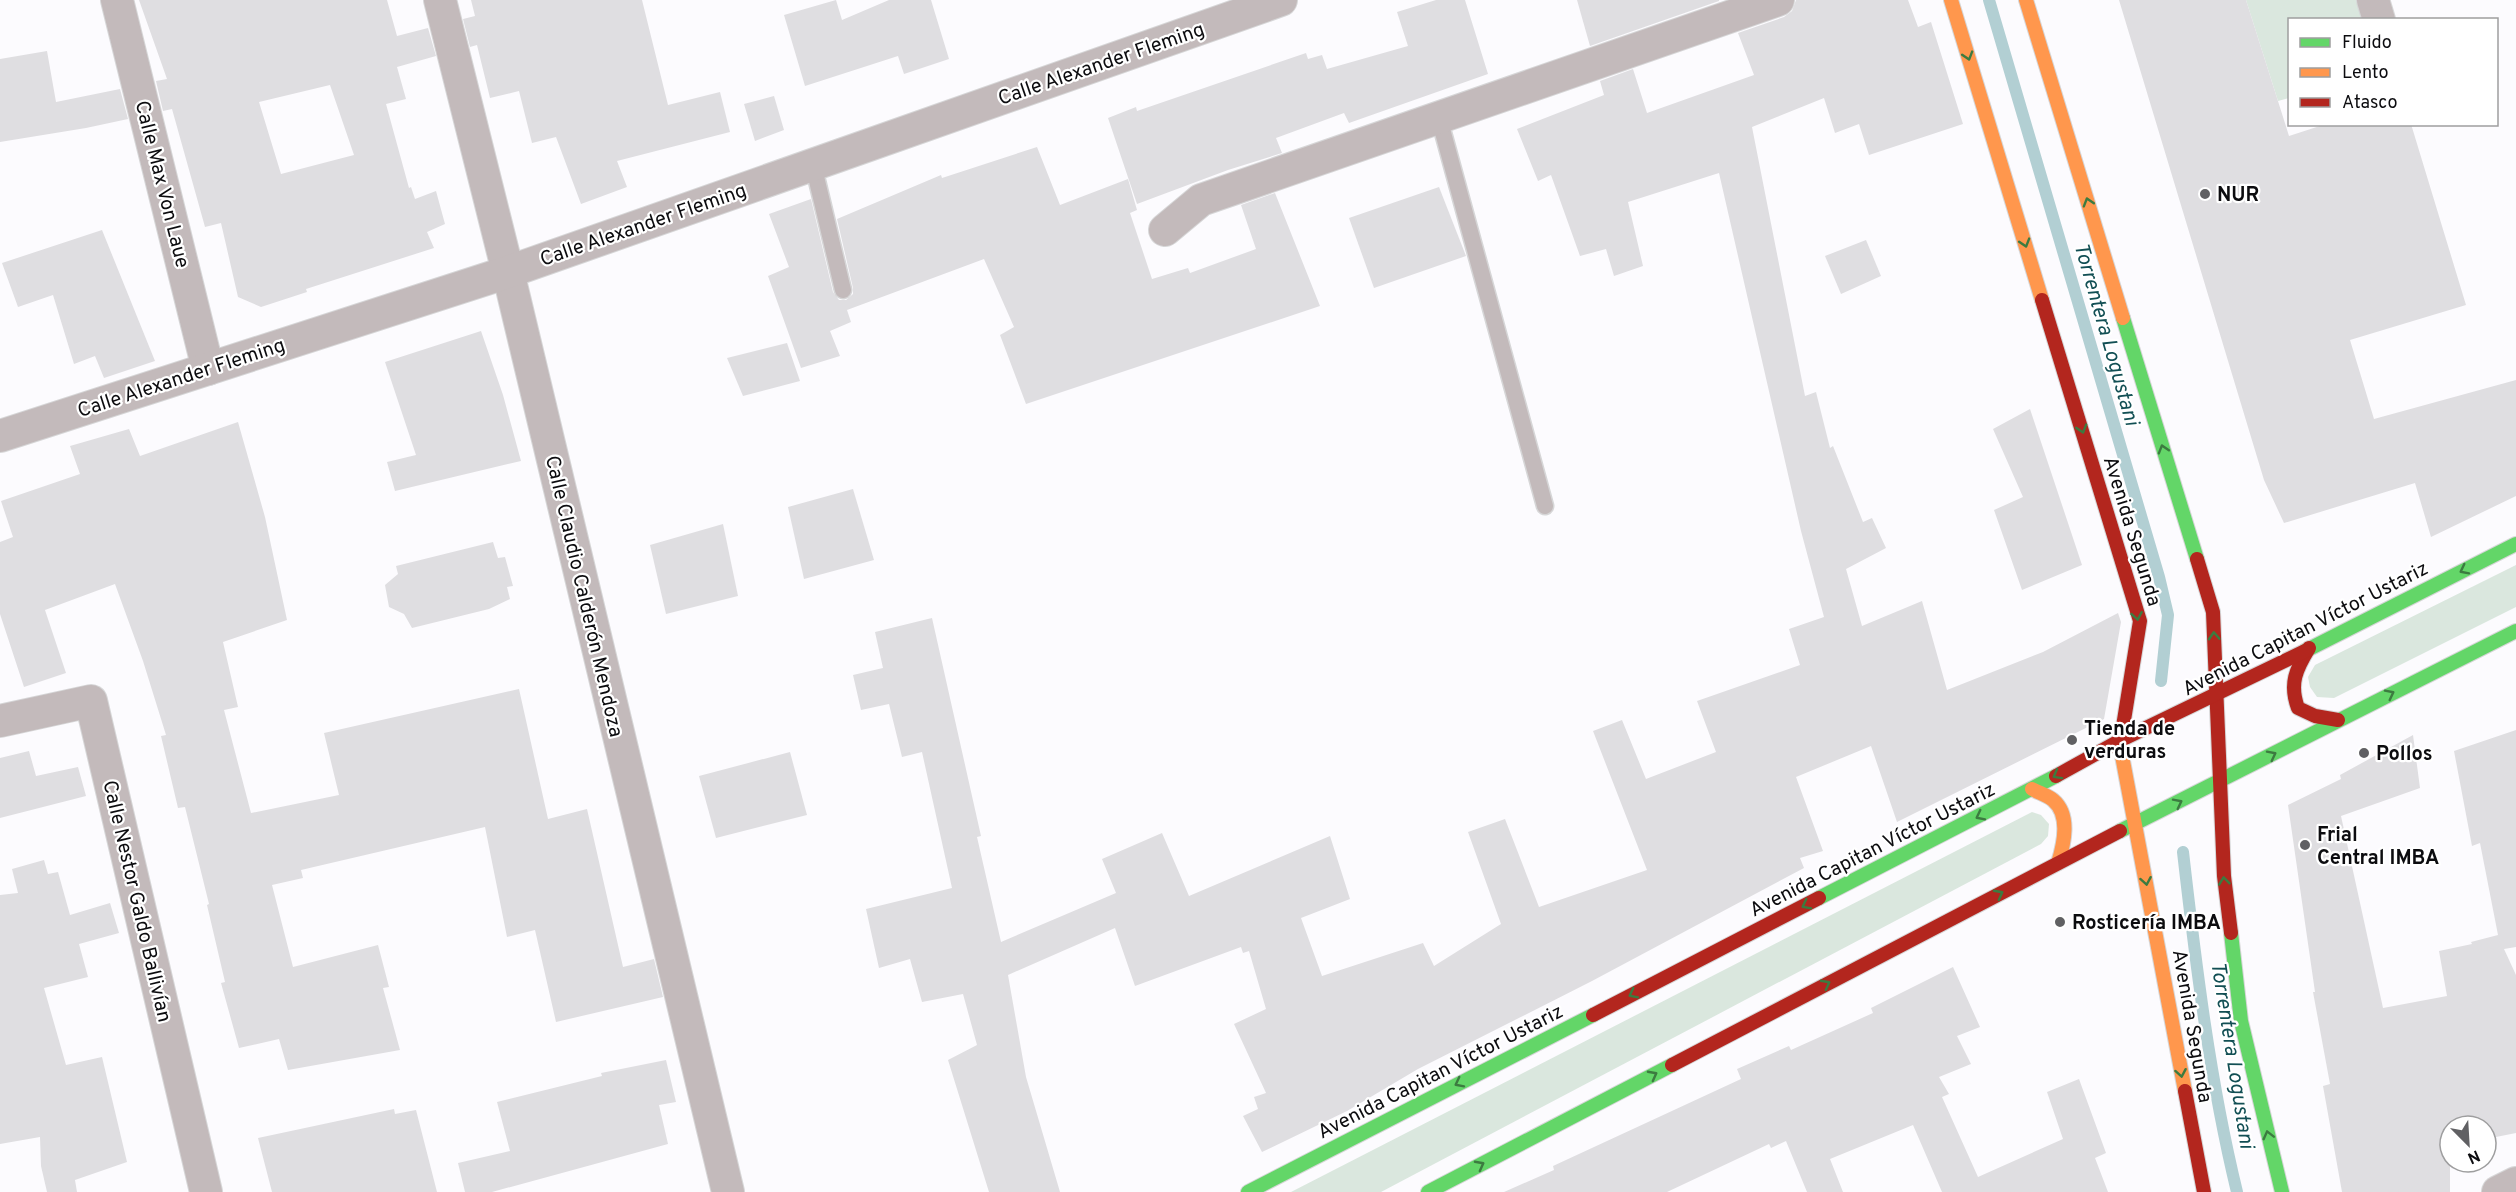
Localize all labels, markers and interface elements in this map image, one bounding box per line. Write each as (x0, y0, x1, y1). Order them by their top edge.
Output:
street label: Calle Alexander Fleming (995, 17, 1208, 112)
legend (2288, 18, 2498, 126)
text: Fluido (2342, 32, 2392, 55)
one-way arrow (1961, 50, 1974, 61)
text: Lento (2342, 62, 2388, 85)
text: Atasco (2342, 92, 2398, 115)
street label: Calle Max Von Laue (128, 98, 194, 271)
street label: Calle Alexander Fleming (537, 178, 750, 273)
place label: NUR (2217, 183, 2259, 209)
marker: NUR (2198, 187, 2212, 201)
one-way arrow (2083, 197, 2095, 208)
one-way arrow (2018, 237, 2030, 248)
water label: Torrentera Logustani (2067, 240, 2145, 431)
street label: Calle Alexander Fleming (75, 333, 289, 425)
one-way arrow (2075, 423, 2087, 434)
one-way arrow (2158, 444, 2170, 455)
street label: Calle Claudio Calderón Mendoza (538, 453, 628, 740)
street label: Avenida Segunda (2096, 454, 2166, 610)
street label: Avenida Capitan Víctor Ustariz (2179, 556, 2433, 703)
one-way arrow (2459, 563, 2470, 575)
one-way arrow (2130, 611, 2143, 621)
one-way arrow (2208, 632, 2221, 641)
one-way arrow (2384, 690, 2395, 701)
place label: Tienda de verduras (2084, 717, 2175, 766)
marker: Tienda de verduras (2065, 733, 2079, 747)
place label: Pollos (2376, 742, 2433, 768)
marker: Pollos (2357, 746, 2371, 760)
one-way arrow (2265, 750, 2276, 762)
one-way arrow (2053, 768, 2063, 779)
street label: Avenida Capitan Víctor Ustariz (1746, 777, 2000, 924)
street label: Calle Nestor Galdo Ballivían (96, 778, 177, 1025)
one-way arrow (2172, 798, 2183, 810)
one-way arrow (1975, 808, 1986, 820)
place label: Frial Central IMBA (2317, 823, 2439, 872)
marker: Frial Central IMBA (2298, 838, 2312, 852)
one-way arrow (2140, 877, 2152, 886)
one-way arrow (2219, 877, 2231, 886)
one-way arrow (1992, 890, 2003, 901)
one-way arrow (1802, 898, 1813, 909)
place label: Rosticería IMBA (2072, 911, 2221, 937)
marker: Rosticería IMBA (2053, 915, 2067, 929)
street label: Avenida Segunda (2165, 948, 2217, 1105)
water label: Torrentera Logustani (2203, 960, 2260, 1152)
one-way arrow (1819, 980, 1830, 991)
one-way arrow (1628, 987, 1639, 998)
street label: Avenida Capitan Víctor Ustariz (1314, 999, 1568, 1146)
one-way arrow (2174, 1068, 2187, 1078)
one-way arrow (1647, 1070, 1658, 1082)
one-way arrow (1455, 1076, 1466, 1087)
north arrow (2438, 1114, 2498, 1174)
one-way arrow (2263, 1130, 2276, 1140)
text: N (2464, 1144, 2483, 1167)
one-way arrow (1474, 1161, 1484, 1172)

